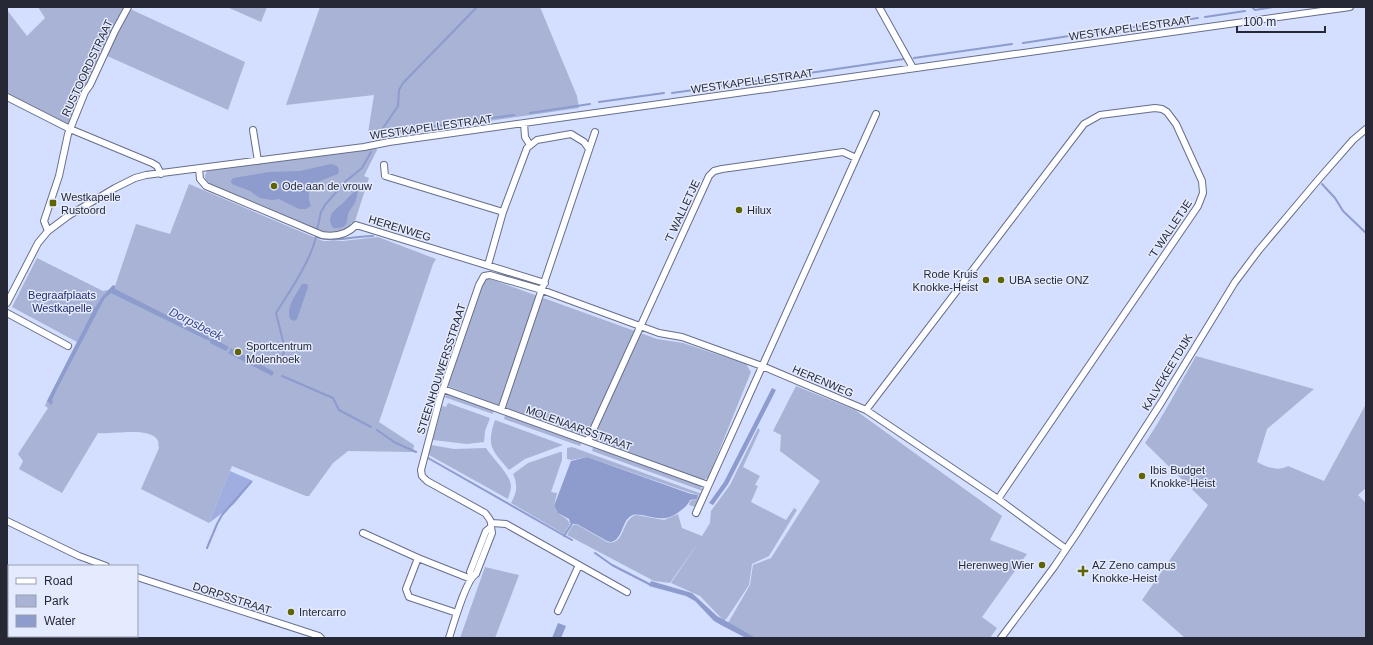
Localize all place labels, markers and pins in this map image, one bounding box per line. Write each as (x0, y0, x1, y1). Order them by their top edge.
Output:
place label: Ode aan de vrouw (282, 180, 372, 192)
marker: Ode aan de vrouw (269, 181, 279, 191)
place label: Westkapelle Rustoord (61, 191, 121, 216)
marker: Westkapelle Rustoord (48, 198, 58, 208)
place label: Hilux (747, 204, 772, 216)
marker: Hilux (734, 205, 744, 215)
place label: Rode Kruis Knokke-Heist (913, 268, 978, 293)
place label: UBA sectie ONZ (1009, 274, 1089, 286)
marker: Rode Kruis Knokke-Heist (981, 275, 991, 285)
marker: UBA sectie ONZ (996, 275, 1006, 285)
place label: Sportcentrum Molenhoek (246, 340, 312, 365)
marker: Sportcentrum Molenhoek (233, 347, 243, 357)
place label: Ibis Budget Knokke-Heist (1150, 464, 1215, 489)
marker: Ibis Budget Knokke-Heist (1137, 471, 1147, 481)
place label: Herenweg Wier (958, 559, 1034, 571)
place label: AZ Zeno campus Knokke-Heist (1092, 559, 1176, 584)
marker: Herenweg Wier (1037, 560, 1047, 570)
marker: AZ Zeno campus Knokke-Heist (1077, 565, 1089, 577)
place label: Intercarro (299, 606, 346, 618)
marker: Intercarro (286, 607, 296, 617)

